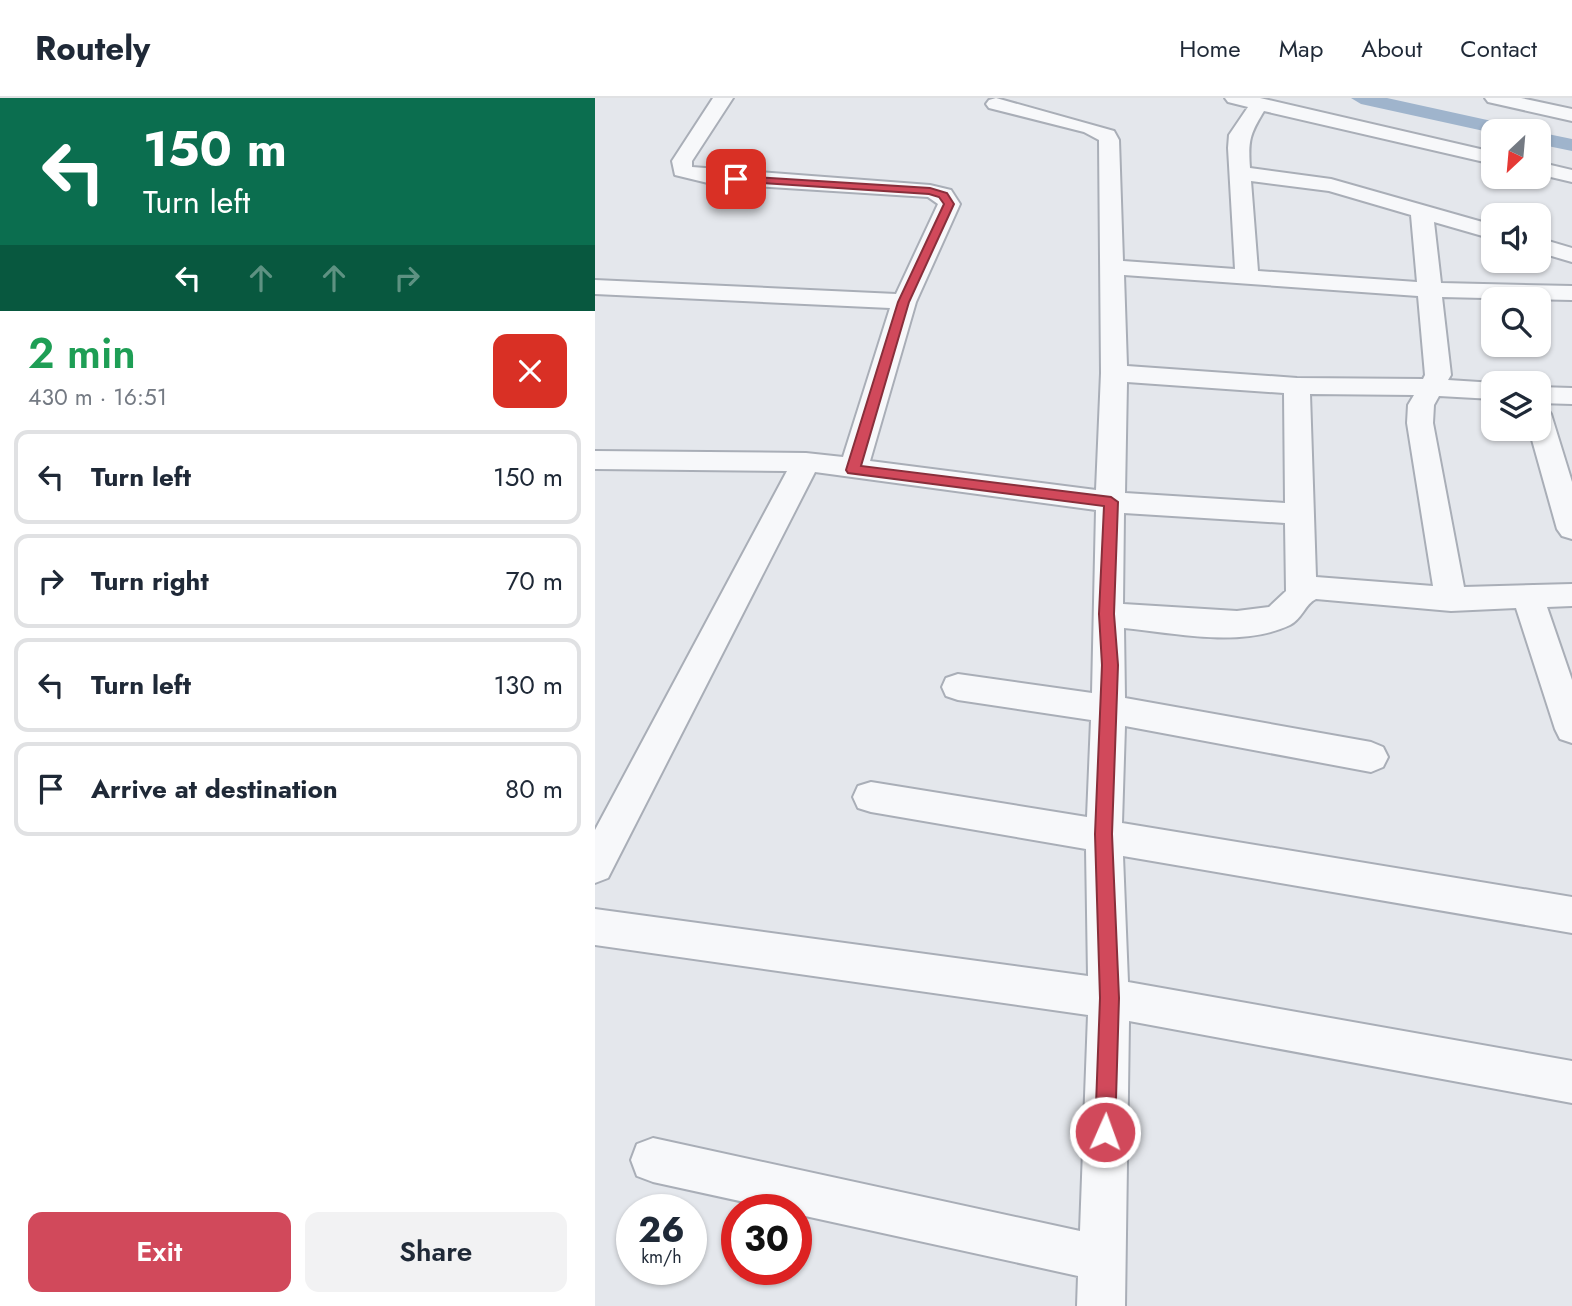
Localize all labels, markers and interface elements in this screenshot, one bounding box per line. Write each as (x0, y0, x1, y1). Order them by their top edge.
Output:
text: Routely (35, 25, 150, 72)
text: Home (1179, 31, 1241, 66)
text: Map (1279, 31, 1323, 66)
text: About (1361, 31, 1422, 66)
text: Contact (1460, 31, 1537, 66)
text: 150 m (143, 114, 287, 184)
north arrow (1481, 119, 1551, 189)
map controls (1481, 119, 1551, 441)
icon: left (28, 126, 119, 217)
pin (706, 149, 766, 209)
icon: arrive (717, 160, 755, 198)
text: Turn left (143, 179, 250, 225)
button: sound (1481, 203, 1551, 273)
icon: left (169, 259, 207, 297)
icon: ahead (242, 259, 280, 297)
icon: ahead (315, 259, 353, 297)
icon: right (388, 259, 426, 297)
button: search (1481, 287, 1551, 357)
text: 2 min (28, 323, 136, 384)
button: close (493, 334, 567, 408)
button: layers (1481, 371, 1551, 441)
text: 430 m · 16:51 (28, 380, 167, 414)
icon: left (32, 458, 70, 496)
text: Turn left (91, 458, 191, 496)
text: 150 m (493, 458, 563, 496)
icon: right (32, 562, 70, 600)
text: Turn right (91, 562, 209, 600)
text: 70 m (506, 562, 563, 600)
icon: left (32, 666, 70, 704)
text: Turn left (91, 666, 191, 704)
text: 130 m (493, 666, 563, 704)
icon: arrive (32, 770, 70, 808)
text: Arrive at destination (91, 770, 338, 808)
text: 80 m (505, 770, 563, 808)
position arrow (1068, 1095, 1142, 1169)
speed limit sign: 30 (721, 1194, 812, 1285)
text: 26 (638, 1205, 685, 1255)
button: Exit (28, 1212, 291, 1292)
button: Share (305, 1212, 567, 1292)
text: km/h (641, 1244, 682, 1270)

